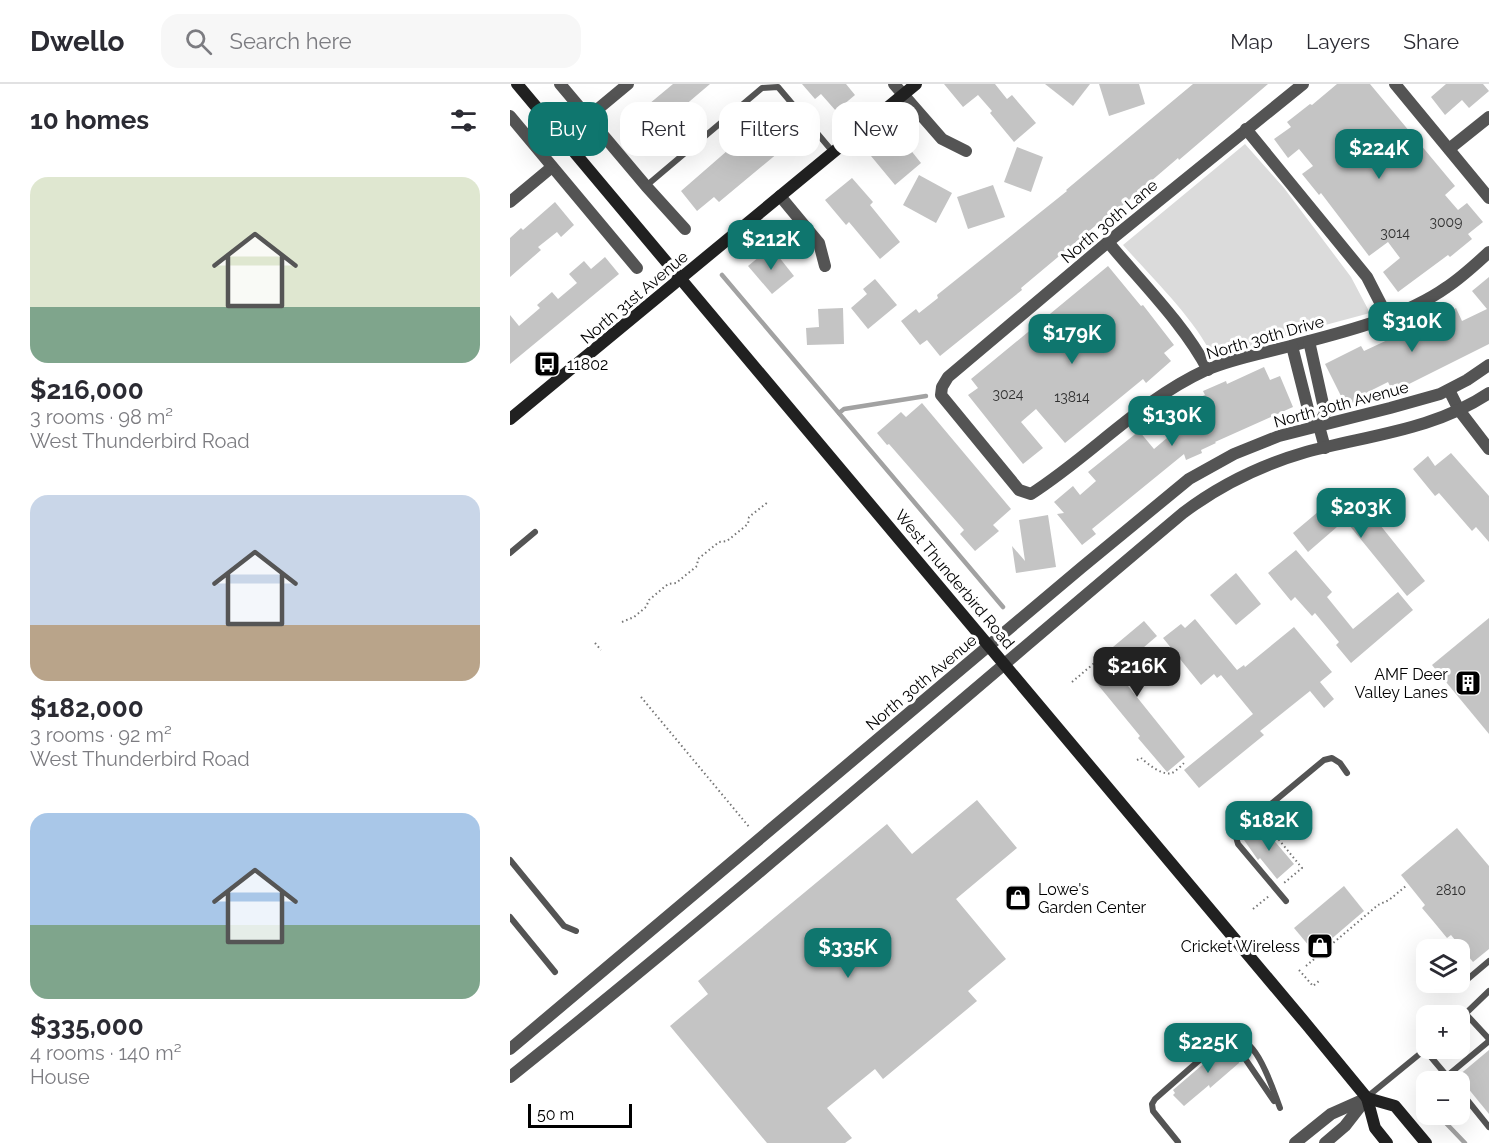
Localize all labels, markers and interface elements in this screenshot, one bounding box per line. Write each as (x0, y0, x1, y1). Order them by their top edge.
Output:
search box (161, 14, 581, 68)
text: Dwello (30, 25, 125, 58)
icon: search (182, 25, 215, 58)
text: Search here (230, 28, 352, 54)
text: Map (1230, 29, 1273, 54)
text: Layers (1306, 29, 1370, 54)
text: Share (1403, 29, 1459, 54)
chip: Buy (528, 102, 608, 156)
chip: Rent (620, 102, 707, 156)
chip: Filters (719, 102, 820, 156)
chip: New (832, 102, 919, 156)
icon: filters (447, 104, 480, 137)
text: 10 homes (30, 105, 149, 135)
pin: $224K (1337, 129, 1421, 180)
text: $224K (1349, 136, 1409, 160)
street label: North 30th Lane (1057, 176, 1161, 267)
house number: 3009 (1430, 214, 1462, 230)
icon: home (201, 216, 309, 324)
pin: $212K (729, 220, 813, 271)
house number: 3014 (1380, 225, 1410, 241)
text: $212K (742, 227, 800, 251)
street label: North 31st Avenue (577, 247, 692, 348)
pin: $310K (1370, 302, 1454, 353)
text: $310K (1382, 309, 1442, 333)
street label: North 30th Drive (1204, 312, 1326, 363)
pin: $179K (1030, 314, 1114, 365)
text: $179K (1043, 321, 1101, 345)
bus stop icon: 11802 (532, 349, 562, 379)
place label: 11802 (567, 355, 608, 374)
text: $216,000 (30, 375, 144, 405)
street label: North 30th Avenue (1272, 377, 1411, 432)
house number: 3024 (993, 386, 1024, 402)
house number: 13814 (1054, 389, 1090, 405)
pin: $130K (1130, 396, 1214, 447)
text: $130K (1142, 403, 1202, 427)
text: 3 rooms · 98 m² (30, 405, 173, 429)
text: West Thunderbird Road (30, 429, 250, 453)
pin: $203K (1319, 488, 1403, 539)
text: $203K (1331, 495, 1391, 519)
street label: West Thunderbird Road (891, 506, 1018, 653)
icon: home (201, 534, 309, 642)
street label: North 30th Avenue (862, 630, 981, 734)
pin: $216K (1095, 647, 1179, 698)
text: $216K (1107, 654, 1167, 678)
place label: AMF Deer Valley Lanes (1355, 665, 1448, 702)
building icon: AMF Deer Valley Lanes (1453, 668, 1483, 698)
text: $182,000 (30, 693, 144, 723)
text: 3 rooms · 92 m² (30, 723, 172, 747)
text: West Thunderbird Road (30, 747, 250, 771)
pin: $182K (1227, 801, 1311, 852)
text: $182K (1239, 808, 1299, 832)
icon: home (201, 852, 309, 960)
place label: Lowe's Garden Center (1038, 880, 1147, 917)
house number: 2810 (1436, 882, 1466, 898)
shop icon: Lowe's Garden Center (1003, 883, 1033, 913)
pin: $335K (806, 928, 890, 979)
shop icon: Cricket Wireless (1305, 931, 1335, 961)
text: $335K (818, 935, 878, 959)
place label: Cricket Wireless (1181, 937, 1300, 956)
map controls (1416, 939, 1470, 1125)
button: layers (1416, 939, 1470, 993)
button: + (1416, 1005, 1470, 1059)
text: $335,000 (30, 1011, 144, 1041)
pin: $225K (1166, 1023, 1250, 1074)
text: $225K (1178, 1030, 1238, 1054)
text: 4 rooms · 140 m² (30, 1041, 182, 1065)
text: House (30, 1065, 90, 1089)
button: − (1416, 1071, 1470, 1125)
scale bar (528, 1101, 632, 1128)
text: 50 m (537, 1105, 574, 1124)

